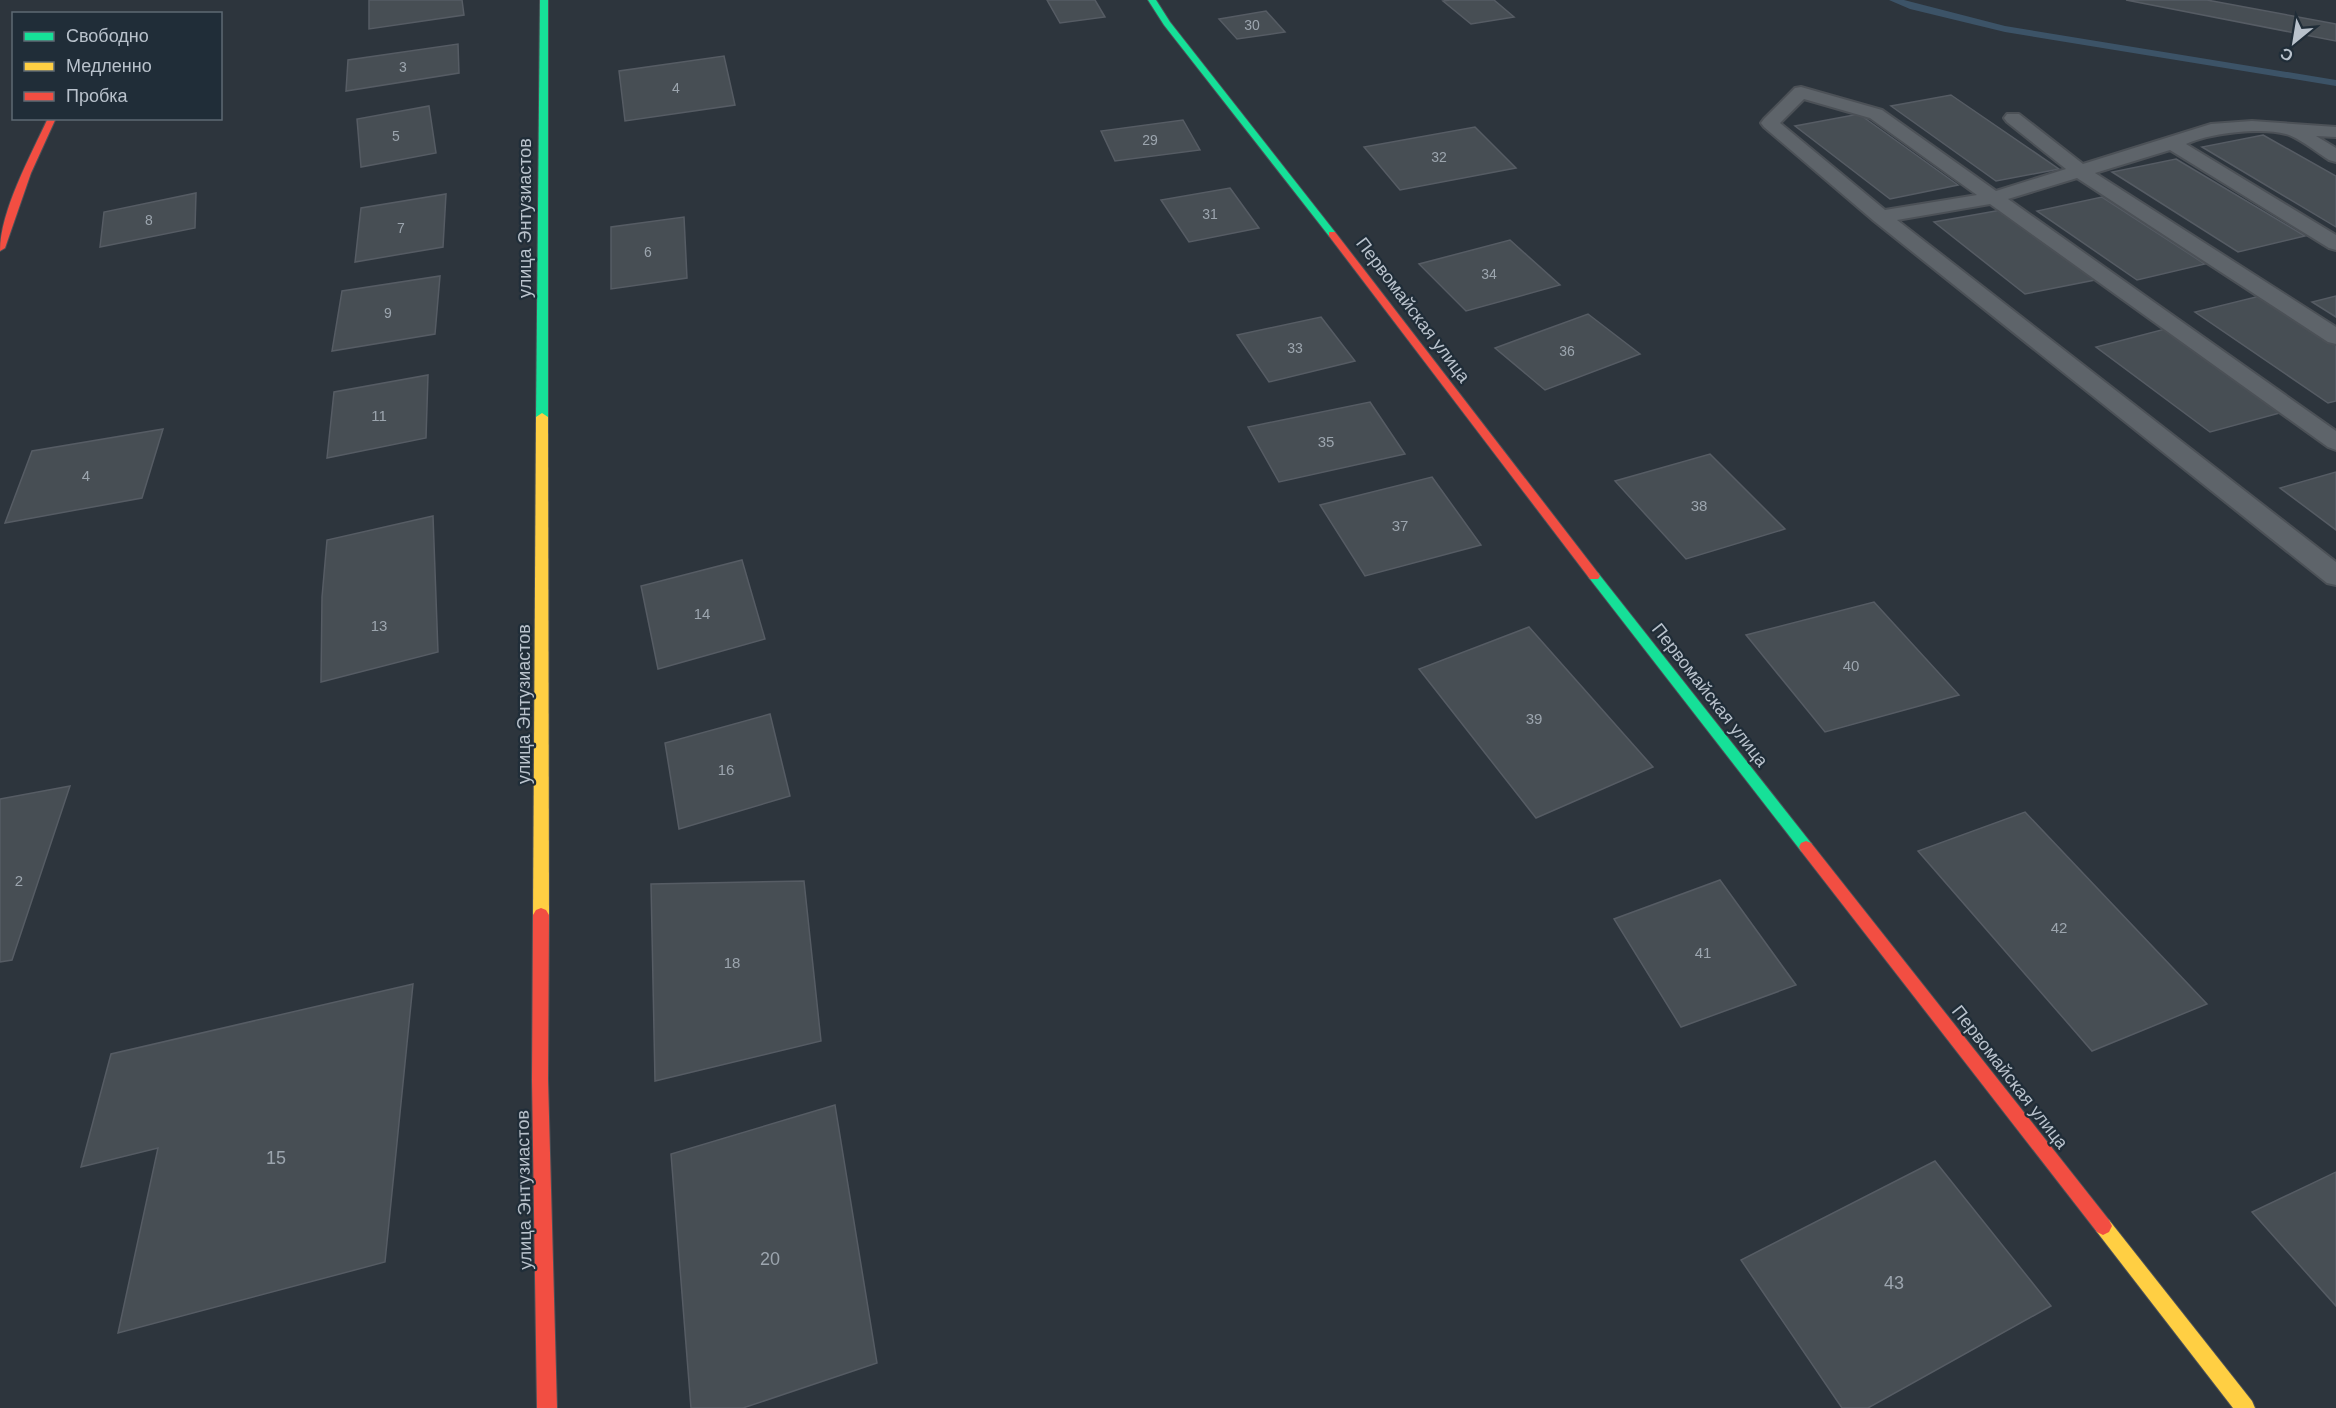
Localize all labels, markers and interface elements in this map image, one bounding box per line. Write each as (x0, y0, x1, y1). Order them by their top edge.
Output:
legend (12, 12, 222, 120)
north arrow (2264, 12, 2324, 72)
house number: 30 (1244, 17, 1260, 33)
text: Свободно (66, 26, 149, 46)
text: С (2277, 44, 2296, 65)
text: Медленно (66, 56, 152, 76)
house number: 3 (399, 59, 407, 75)
house number: 4 (672, 80, 680, 96)
text: Пробка (66, 86, 129, 106)
house number: 5 (392, 128, 400, 144)
house number: 29 (1142, 132, 1158, 148)
street label: улица Энтузиастов (515, 138, 535, 298)
house number: 32 (1431, 149, 1447, 165)
house number: 31 (1202, 206, 1218, 222)
house number: 8 (145, 212, 153, 228)
house number: 7 (397, 220, 405, 236)
street label: Первомайская улица (1352, 234, 1475, 387)
house number: 6 (644, 244, 652, 260)
house number: 34 (1481, 266, 1497, 282)
house number: 9 (384, 305, 392, 321)
house number: 33 (1287, 340, 1303, 356)
house number: 36 (1559, 343, 1575, 359)
house number: 11 (371, 407, 387, 424)
house number: 35 (1318, 433, 1334, 450)
house number: 4 (82, 467, 90, 484)
house number: 38 (1691, 497, 1707, 514)
house number: 37 (1392, 517, 1408, 534)
house number: 14 (694, 605, 710, 622)
house number: 13 (371, 617, 387, 634)
street label: Первомайская улица (1648, 619, 1773, 771)
street label: улица Энтузиастов (514, 624, 534, 784)
house number: 40 (1843, 657, 1859, 674)
house number: 39 (1526, 710, 1542, 727)
house number: 16 (718, 761, 734, 778)
house number: 2 (15, 872, 23, 889)
house number: 42 (2051, 919, 2067, 936)
house number: 41 (1695, 944, 1711, 961)
house number: 18 (724, 954, 740, 971)
street label: Первомайская улица (1948, 1001, 2073, 1153)
street label: улица Энтузиастов (513, 1110, 535, 1270)
house number: 15 (266, 1148, 286, 1168)
house number: 20 (760, 1249, 780, 1269)
house number: 43 (1884, 1273, 1904, 1293)

